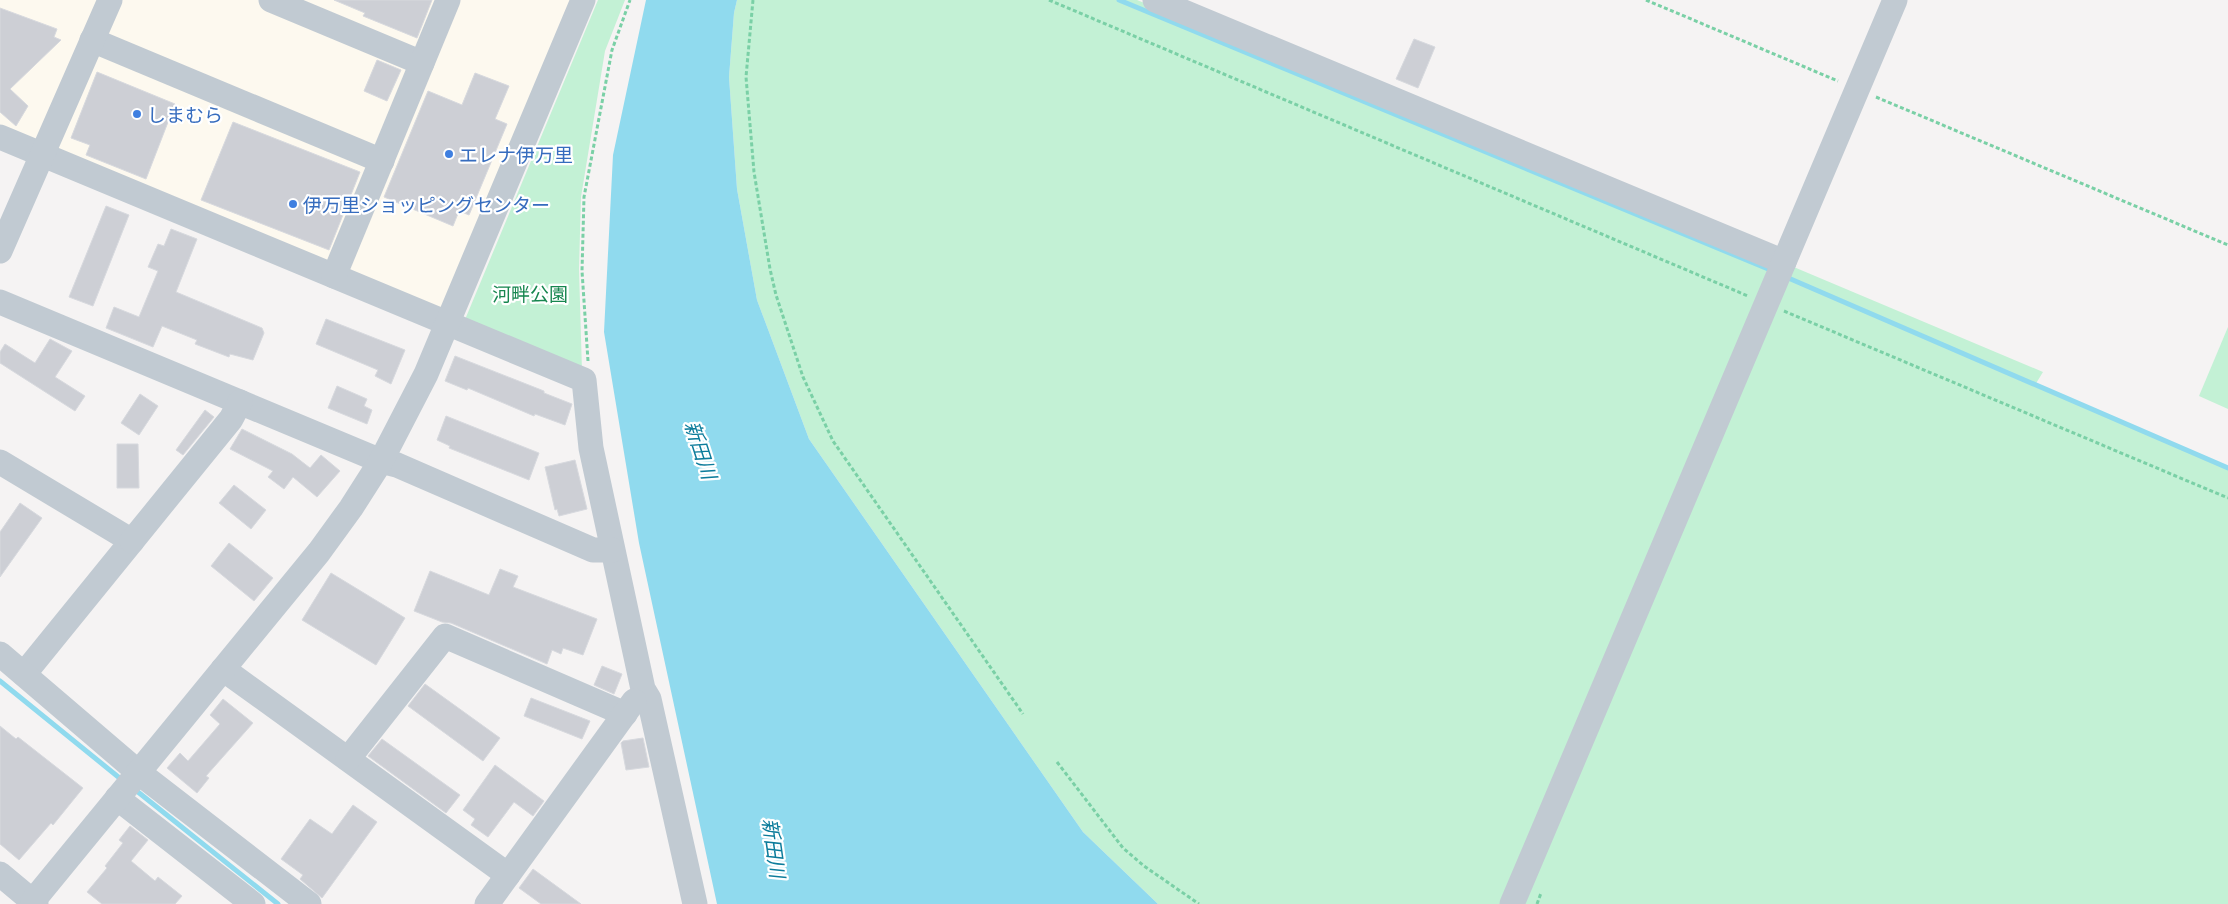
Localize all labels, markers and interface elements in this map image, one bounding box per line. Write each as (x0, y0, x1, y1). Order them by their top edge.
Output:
place label: しまむら (147, 100, 223, 129)
marker: しまむら (131, 108, 143, 120)
place label: エレナ伊万里 (459, 140, 573, 169)
marker: エレナ伊万里 (443, 148, 455, 160)
place label: 伊万里ショッピングセンター (303, 190, 550, 219)
marker: 伊万里ショッピングセンター (287, 198, 299, 210)
park label: 河畔公園 (492, 279, 568, 308)
water label: 新田川 (677, 417, 726, 485)
water label: 新田川 (754, 816, 794, 882)

